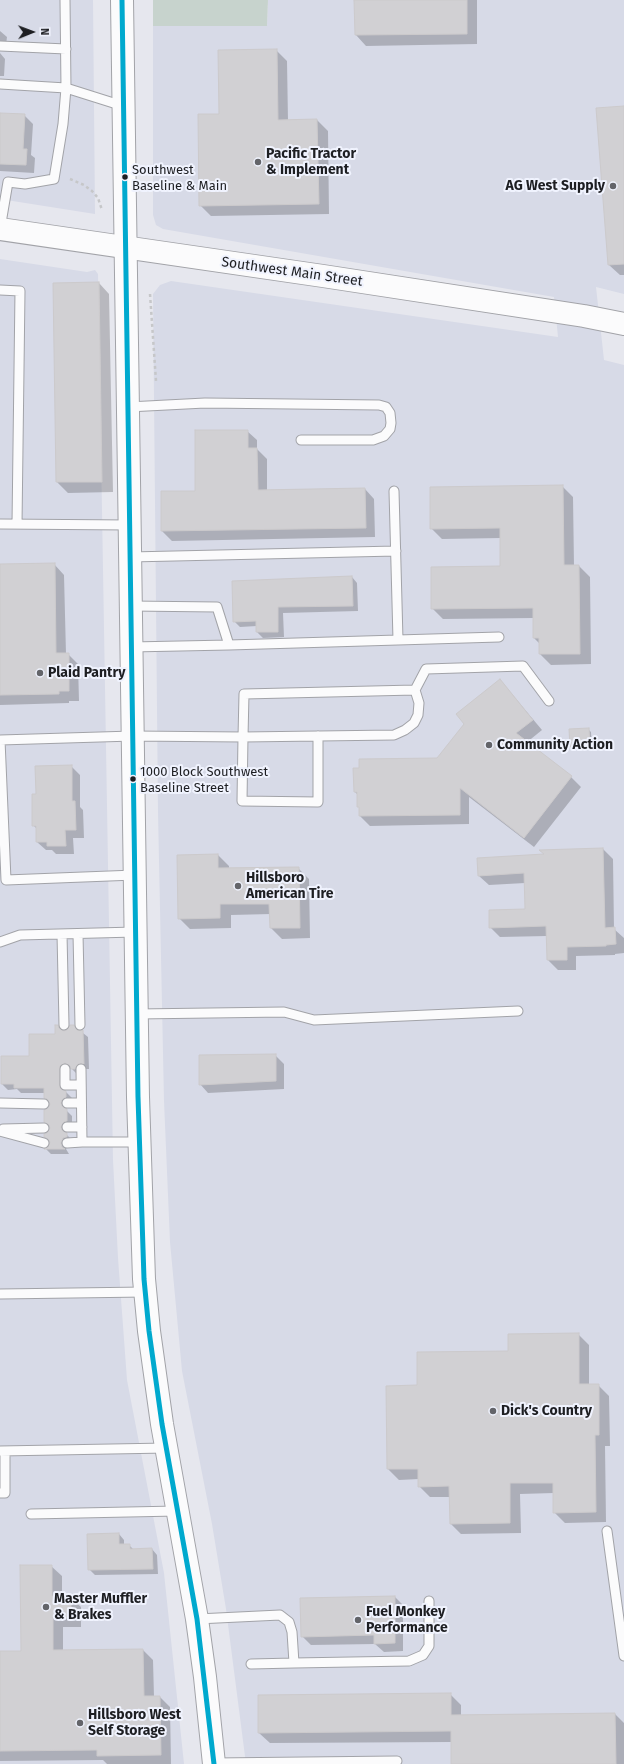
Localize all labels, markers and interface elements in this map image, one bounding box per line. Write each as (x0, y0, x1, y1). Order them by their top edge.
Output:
north arrow (12, 12, 52, 52)
text: N (38, 28, 51, 36)
place label: Pacific Tractor & Implement (266, 146, 356, 178)
marker: Pacific Tractor & Implement (253, 157, 263, 167)
place label: Southwest Baseline & Main (132, 162, 227, 193)
marker: Southwest Baseline & Main (120, 172, 130, 182)
place label: AG West Supply (506, 178, 605, 194)
marker: AG West Supply (608, 181, 618, 191)
street label: Southwest Main Street (220, 254, 364, 290)
place label: Plaid Pantry (48, 665, 125, 681)
marker: Plaid Pantry (35, 668, 45, 678)
place label: Community Action (497, 737, 613, 753)
marker: Community Action (484, 740, 494, 750)
place label: 1000 Block Southwest Baseline Street (140, 764, 268, 795)
marker: 1000 Block Southwest Baseline Street (128, 774, 138, 784)
place label: Hillsboro American Tire (246, 870, 333, 902)
marker: Hillsboro American Tire (233, 881, 243, 891)
place label: Dick's Country (501, 1403, 592, 1419)
marker: Dick's Country (488, 1406, 498, 1416)
place label: Master Muffler & Brakes (54, 1591, 147, 1624)
marker: Master Muffler & Brakes (41, 1602, 51, 1612)
place label: Fuel Monkey Performance (366, 1604, 448, 1636)
marker: Fuel Monkey Performance (353, 1615, 363, 1625)
place label: Hillsboro West Self Storage (88, 1707, 181, 1740)
marker: Hillsboro West Self Storage (75, 1718, 85, 1728)

